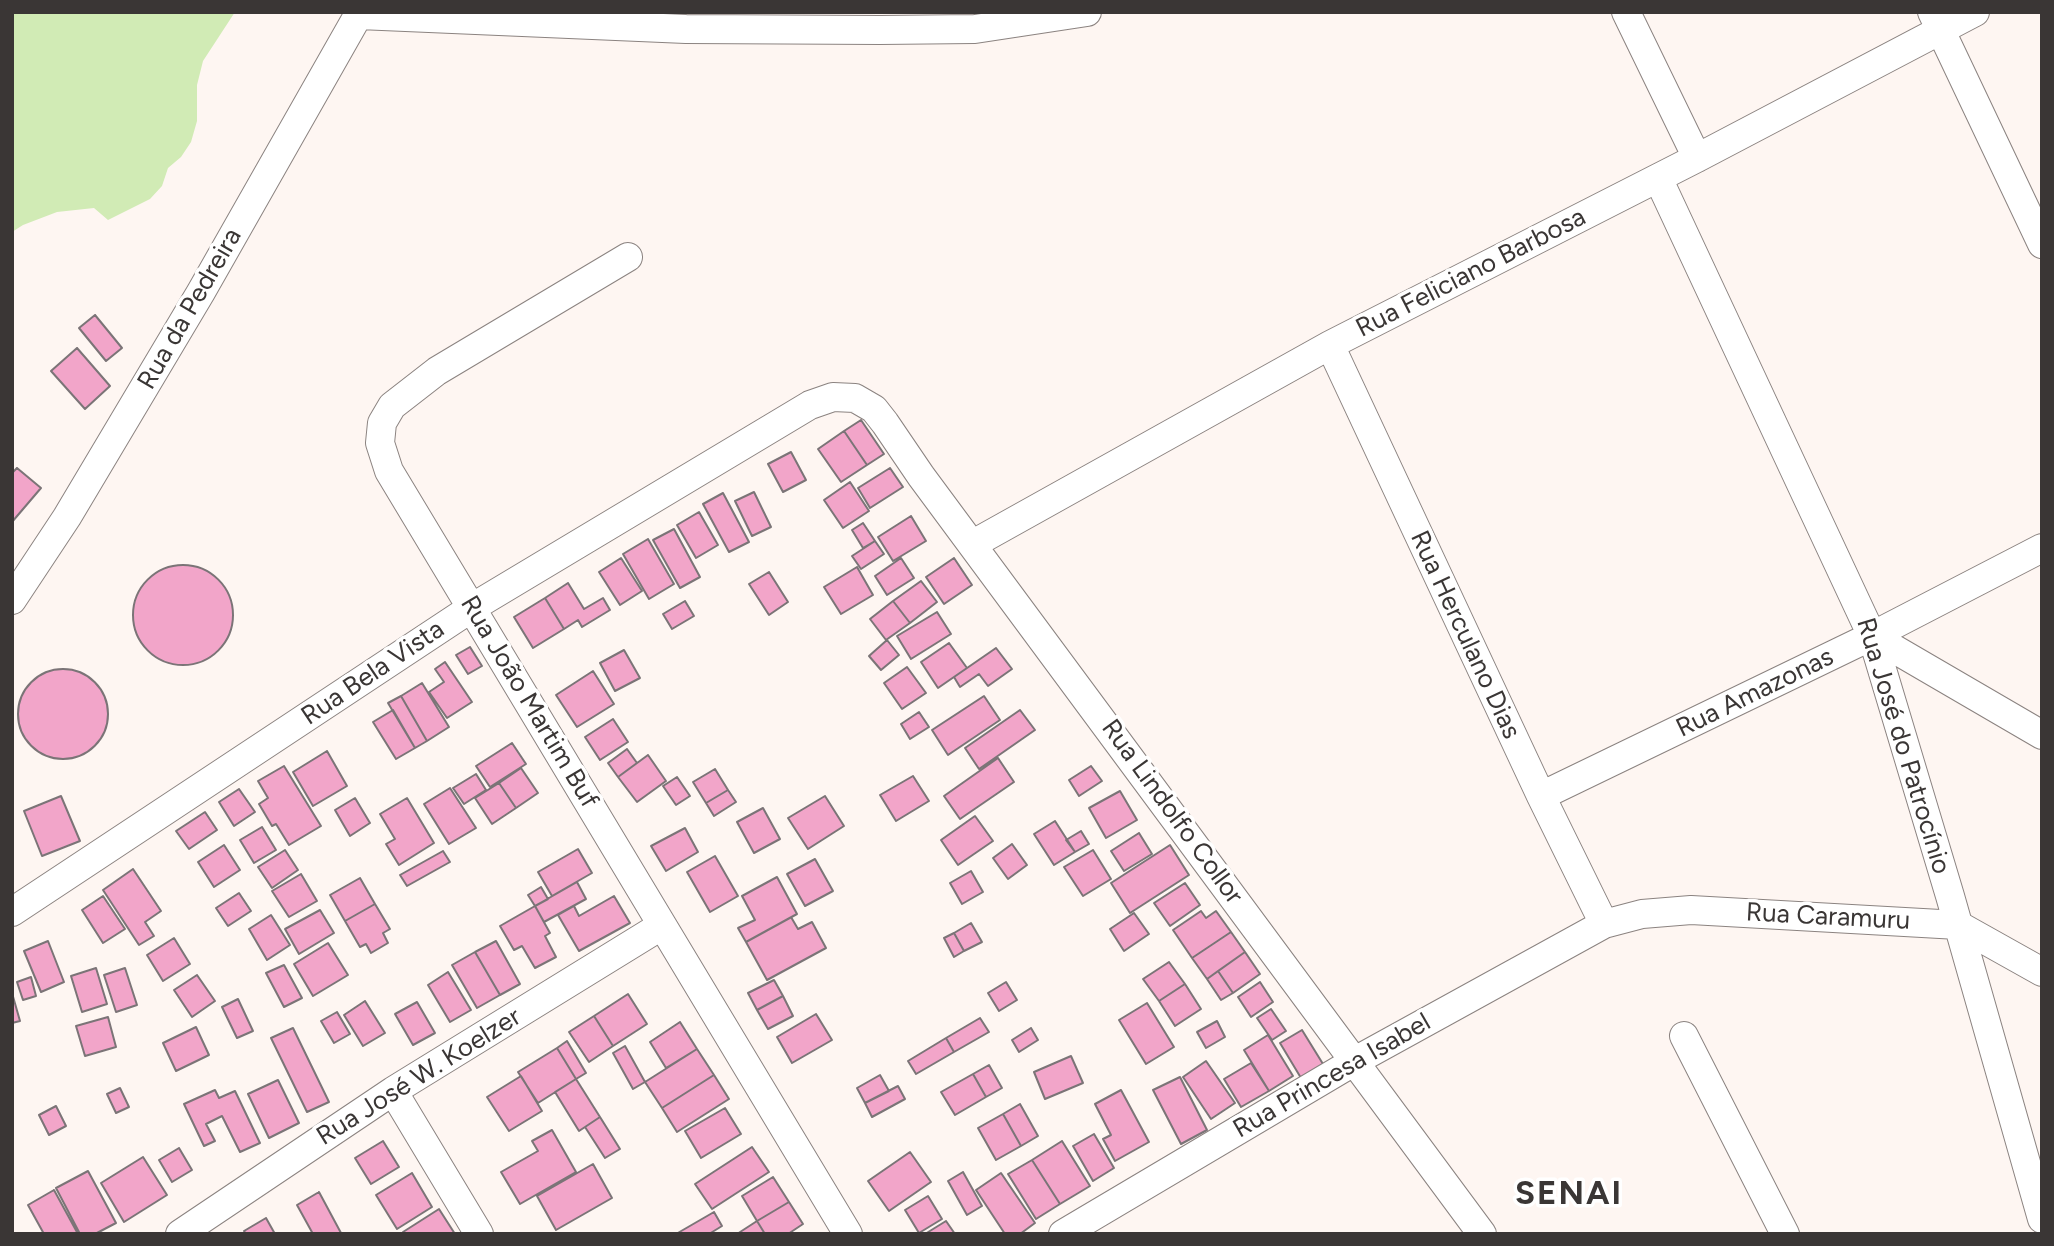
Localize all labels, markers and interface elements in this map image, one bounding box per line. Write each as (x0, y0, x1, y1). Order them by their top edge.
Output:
street label: Rua Feliciano Barbosa (1351, 202, 1591, 344)
street label: Rua da Pedreira (131, 223, 249, 395)
street label: Rua Herculano Dias (1403, 526, 1527, 744)
street label: Rua João Martim Buf (453, 590, 605, 814)
street label: Rua Bela Vista (296, 614, 450, 732)
street label: Rua José do Patrocínio (1849, 614, 1957, 878)
street label: Rua Amazonas (1671, 641, 1839, 745)
street label: Rua Lindolfo Collor (1095, 714, 1249, 910)
street label: Rua Caramuru (1745, 897, 1911, 937)
street label: Rua José W. Koelzer (311, 1002, 527, 1152)
street label: Rua Princesa Isabel (1228, 1007, 1436, 1145)
district label: SENAI (1516, 1174, 1622, 1214)

